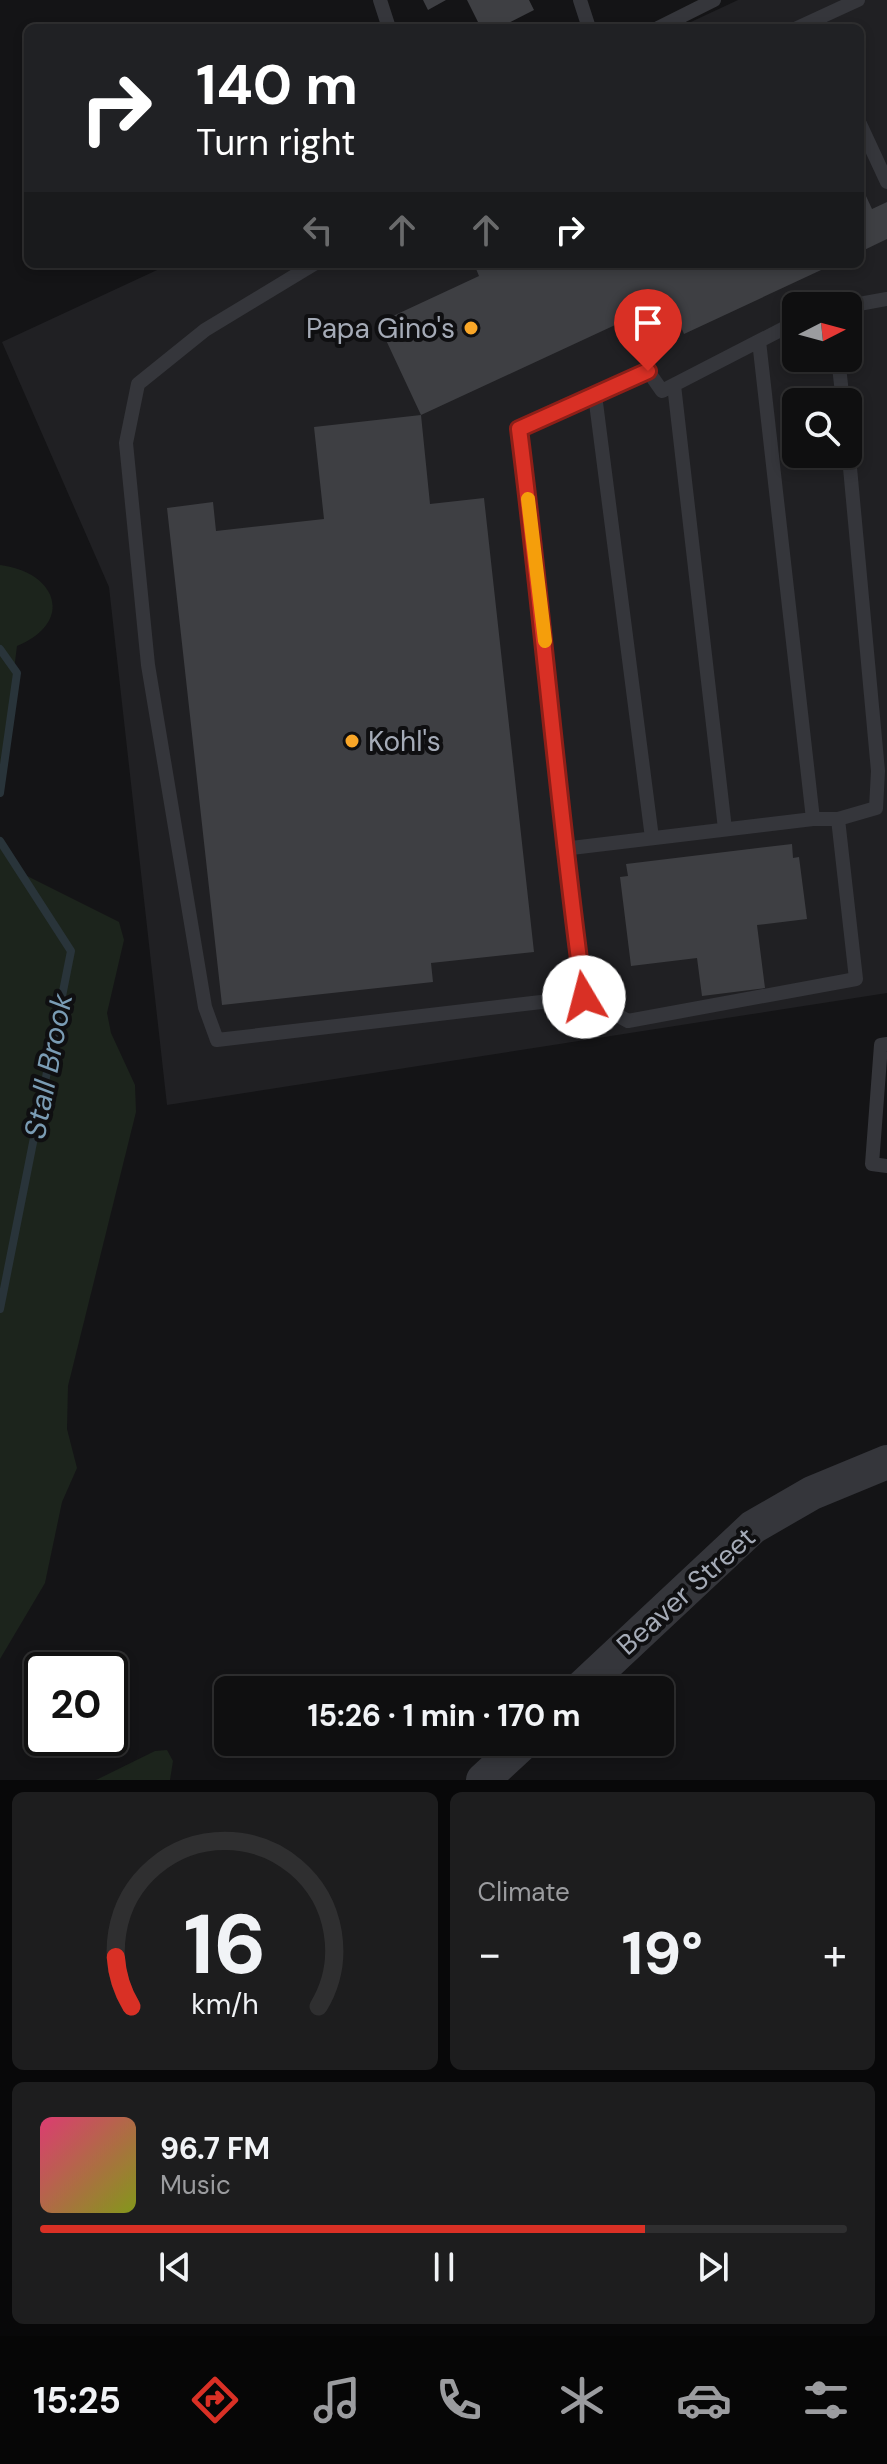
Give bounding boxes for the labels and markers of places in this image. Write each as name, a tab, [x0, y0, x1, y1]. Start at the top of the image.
pin	[614, 289, 682, 371]
place label: Papa Gino's	[306, 310, 455, 347]
marker: Papa Gino's	[462, 319, 480, 337]
place label: Kohl's	[368, 723, 441, 760]
marker: Kohl's	[343, 732, 361, 750]

